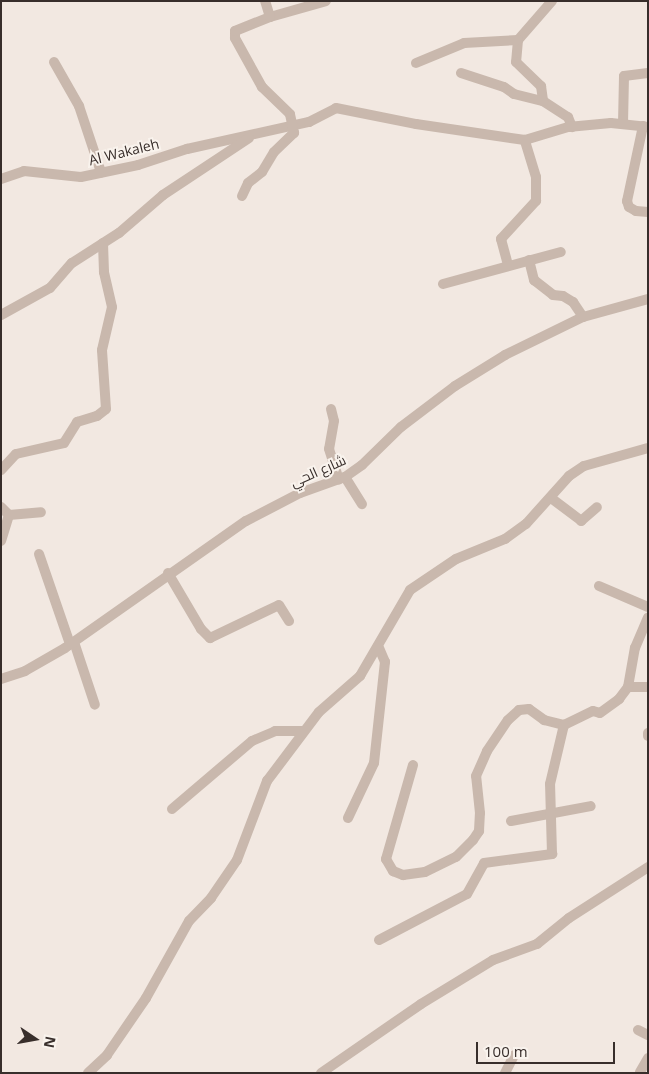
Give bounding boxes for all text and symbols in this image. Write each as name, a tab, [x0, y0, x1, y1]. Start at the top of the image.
street label: Al Wakaleh	[87, 135, 161, 169]
street label: شارع الحي	[288, 451, 348, 491]
north arrow	[10, 1014, 60, 1064]
scale bar	[479, 1032, 618, 1064]
text: N	[40, 1035, 61, 1050]
text: 100 m	[484, 1041, 528, 1061]

